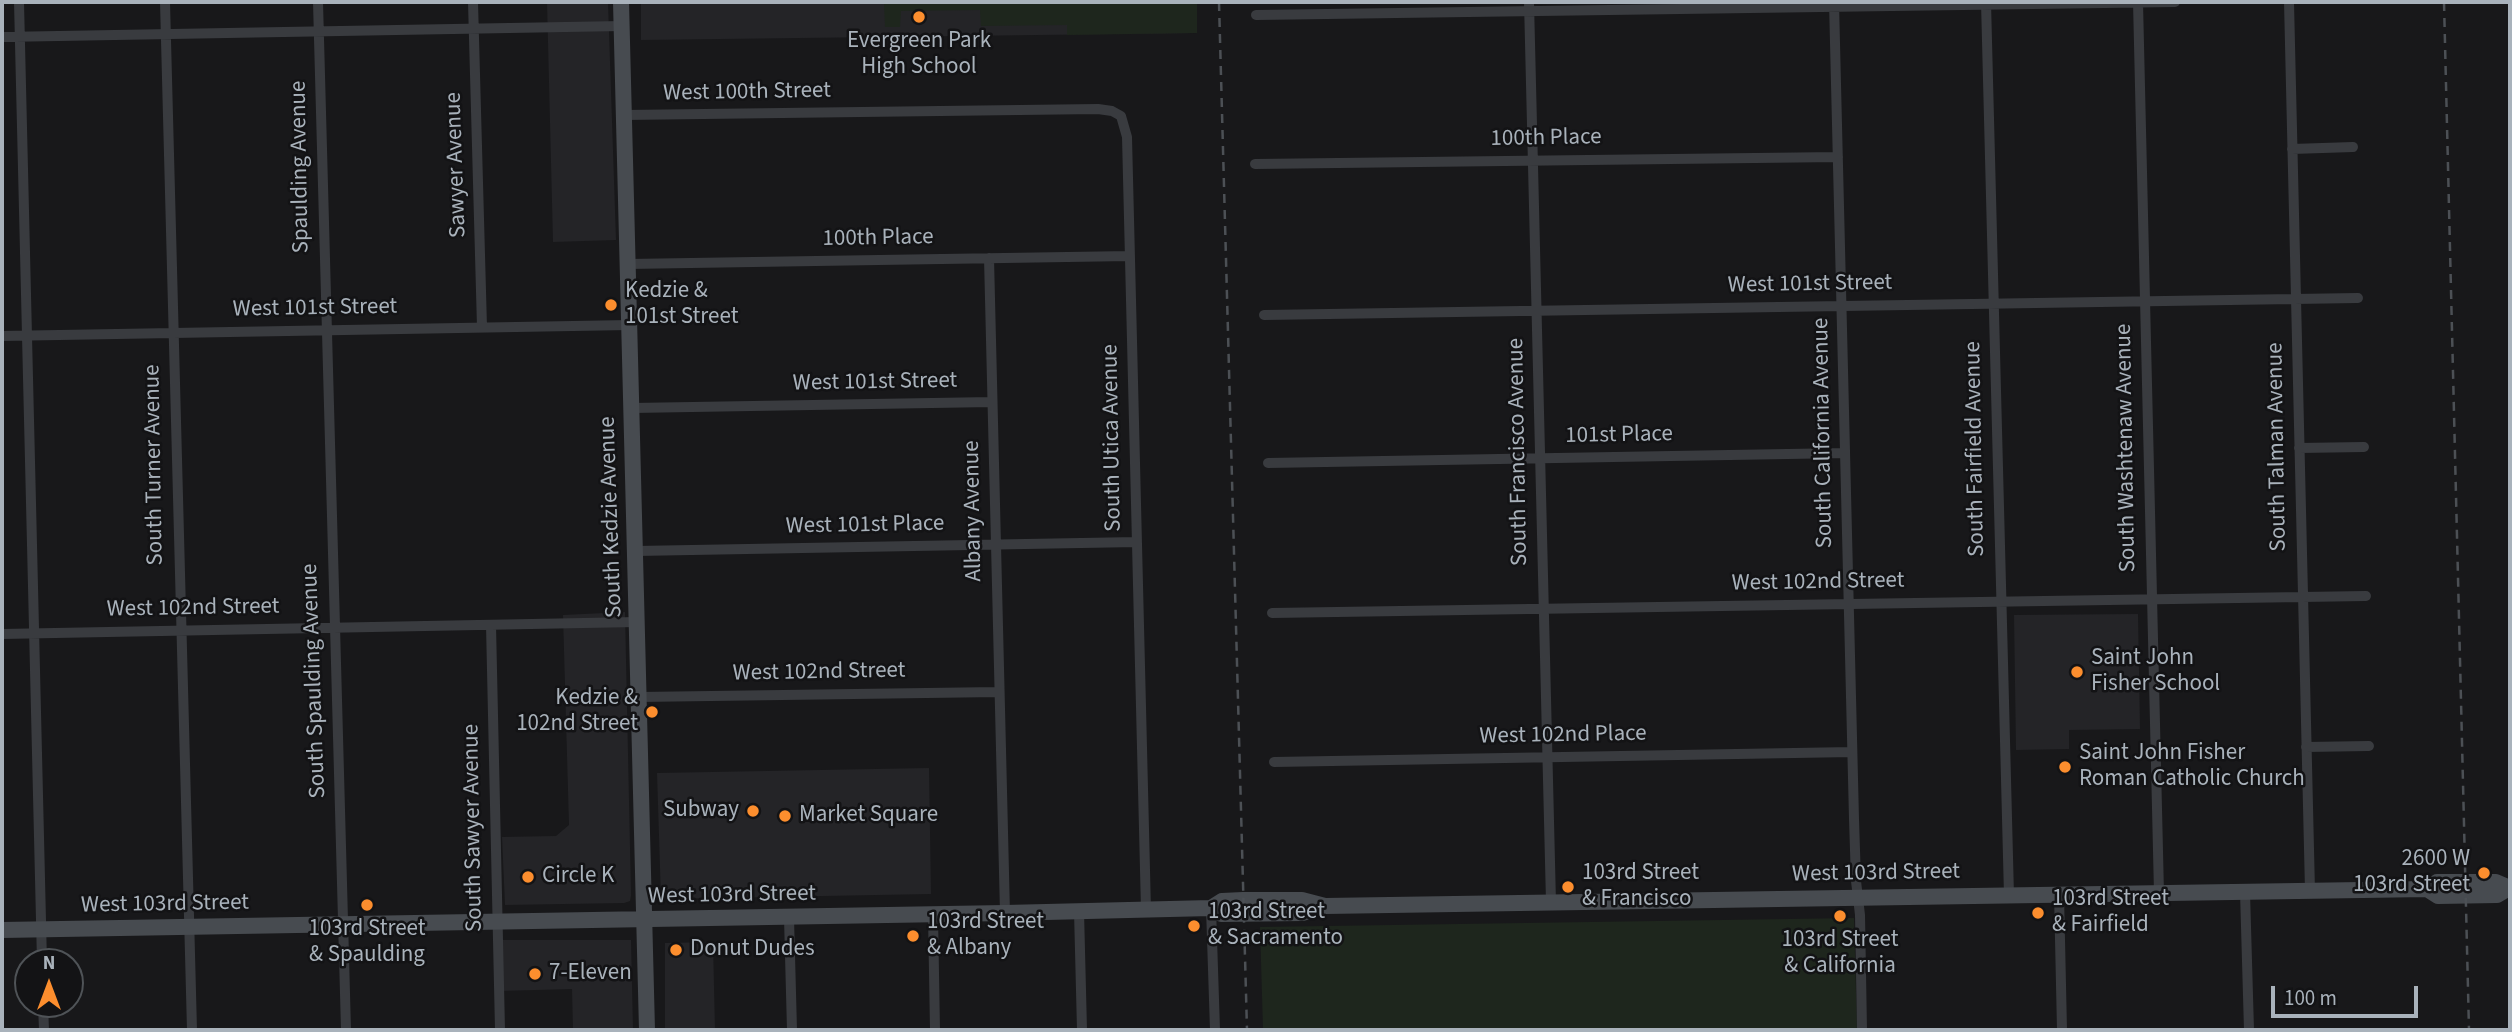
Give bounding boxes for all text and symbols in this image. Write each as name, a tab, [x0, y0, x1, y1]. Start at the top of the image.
marker: Evergreen Park High School	[911, 9, 927, 25]
place label: Evergreen Park High School	[847, 28, 991, 82]
street label: West 100th Street	[663, 78, 831, 108]
street label: Spaulding Avenue	[286, 80, 316, 254]
street label: Sawyer Avenue	[441, 92, 473, 238]
street label: 100th Place	[1490, 124, 1602, 154]
street label: 100th Place	[822, 224, 934, 254]
street label: West 101st Street	[1728, 270, 1892, 300]
place label: Kedzie & 101st Street	[625, 278, 738, 332]
street label: West 101st Street	[233, 294, 397, 324]
marker: Kedzie & 101st Street	[603, 297, 619, 313]
street label: South California Avenue	[1808, 317, 1840, 549]
street label: South Washtenaw Avenue	[2111, 323, 2143, 573]
street label: South Francisco Avenue	[1503, 338, 1535, 566]
street label: South Fairfield Avenue	[1960, 341, 1992, 557]
street label: South Talman Avenue	[2262, 342, 2294, 552]
street label: South Utica Avenue	[1098, 344, 1128, 532]
street label: South Turner Avenue	[139, 364, 171, 566]
street label: West 101st Street	[793, 368, 957, 398]
street label: South Kedzie Avenue	[595, 416, 629, 618]
street label: 101st Place	[1565, 421, 1673, 451]
street label: Albany Avenue	[959, 440, 989, 582]
street label: West 101st Place	[785, 511, 945, 541]
street label: South Spaulding Avenue	[297, 563, 333, 799]
street label: West 102nd Street	[1731, 568, 1905, 598]
street label: West 102nd Street	[106, 594, 280, 624]
place label: Saint John Fisher School	[2091, 645, 2220, 699]
street label: West 102nd Street	[732, 658, 906, 688]
marker: Saint John Fisher School	[2069, 664, 2085, 680]
place label: Kedzie & 102nd Street	[516, 685, 638, 739]
marker: Kedzie & 102nd Street	[644, 704, 660, 720]
street label: West 102nd Place	[1479, 721, 1647, 751]
street label: South Sawyer Avenue	[458, 724, 490, 932]
place label: Saint John Fisher Roman Catholic Church	[2079, 740, 2305, 794]
marker: Saint John Fisher Roman Catholic Church	[2057, 759, 2073, 775]
place label: Subway	[663, 797, 739, 825]
place label: Market Square	[799, 802, 938, 830]
marker: Subway	[745, 803, 761, 819]
marker: Market Square	[777, 808, 793, 824]
place label: 2600 W 103rd Street	[2353, 846, 2470, 900]
street label: West 103rd Street	[1792, 859, 1960, 889]
place label: 103rd Street & Francisco	[1582, 860, 1699, 914]
place label: Circle K	[542, 863, 614, 891]
marker: 2600 W 103rd Street	[2476, 865, 2492, 881]
marker: Circle K	[520, 869, 536, 885]
marker: 103rd Street & Francisco	[1560, 879, 1576, 895]
street label: West 103rd Street	[648, 881, 816, 911]
place label: 103rd Street & Fairfield	[2052, 886, 2169, 940]
street label: West 103rd Street	[81, 890, 249, 920]
marker: 103rd Street & Spaulding	[359, 897, 375, 913]
place label: 103rd Street & Sacramento	[1208, 899, 1343, 953]
marker: 103rd Street & Fairfield	[2030, 905, 2046, 921]
marker: 103rd Street & California	[1832, 908, 1848, 924]
place label: 103rd Street & Albany	[927, 909, 1044, 963]
place label: 103rd Street & Spaulding	[308, 916, 426, 970]
marker: 103rd Street & Sacramento	[1186, 918, 1202, 934]
place label: 103rd Street & California	[1781, 927, 1899, 981]
marker: 103rd Street & Albany	[905, 928, 921, 944]
place label: Donut Dudes	[690, 936, 815, 964]
marker: Donut Dudes	[668, 942, 684, 958]
north arrow	[14, 948, 84, 1018]
text: N	[43, 950, 55, 977]
place label: 7-Eleven	[549, 960, 632, 988]
marker: 7-Eleven	[527, 966, 543, 982]
scale bar	[2274, 972, 2421, 1016]
text: 100 m	[2284, 983, 2337, 1013]

